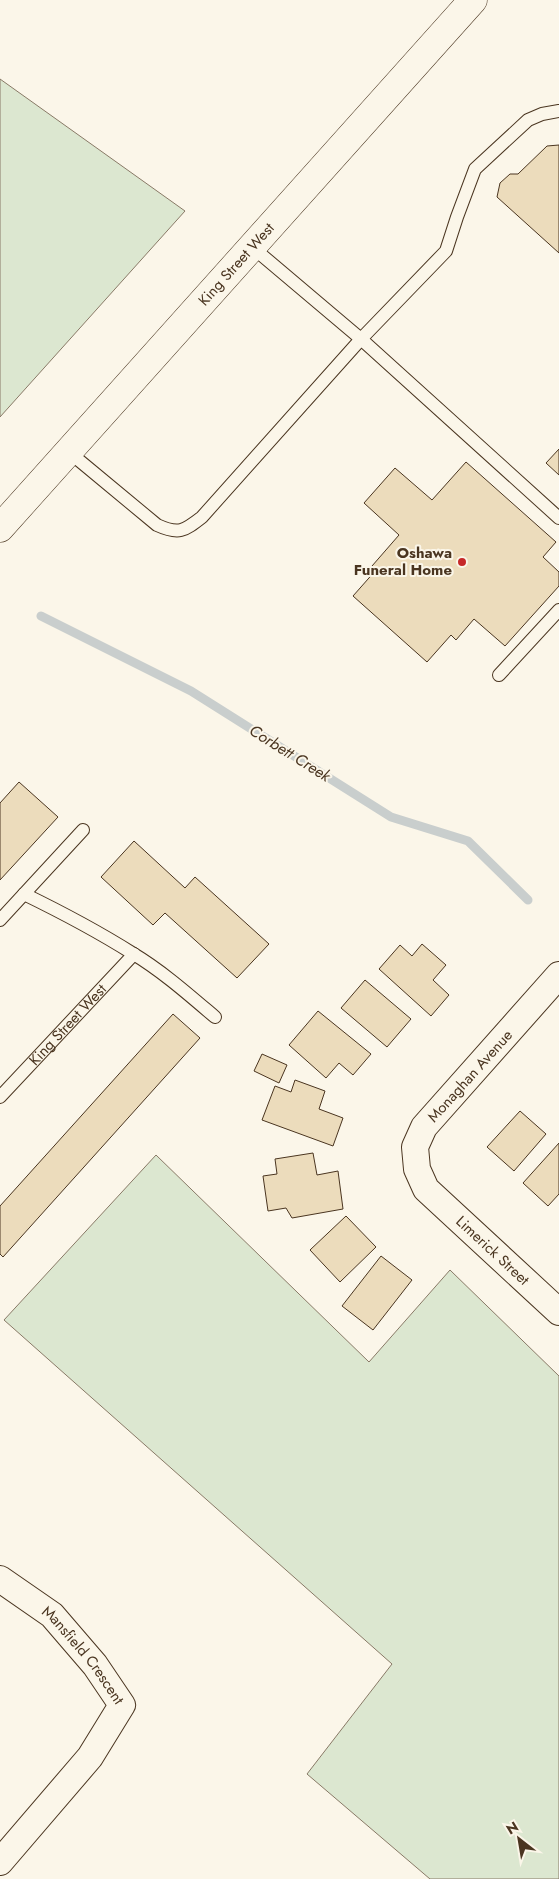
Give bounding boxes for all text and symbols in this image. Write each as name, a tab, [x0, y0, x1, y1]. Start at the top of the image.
street label: King Street West	[193, 218, 280, 311]
place label: Oshawa Funeral Home	[354, 542, 452, 581]
marker: Oshawa Funeral Home	[456, 556, 468, 568]
water label: Corbett Creek	[245, 719, 336, 788]
street label: King Street West	[24, 979, 112, 1071]
street label: Monaghan Avenue	[422, 1025, 518, 1127]
street label: Limerick Street	[451, 1211, 535, 1291]
street label: Mansfield Crescent	[38, 1600, 130, 1709]
north arrow	[494, 1814, 544, 1864]
text: N	[502, 1816, 522, 1839]

